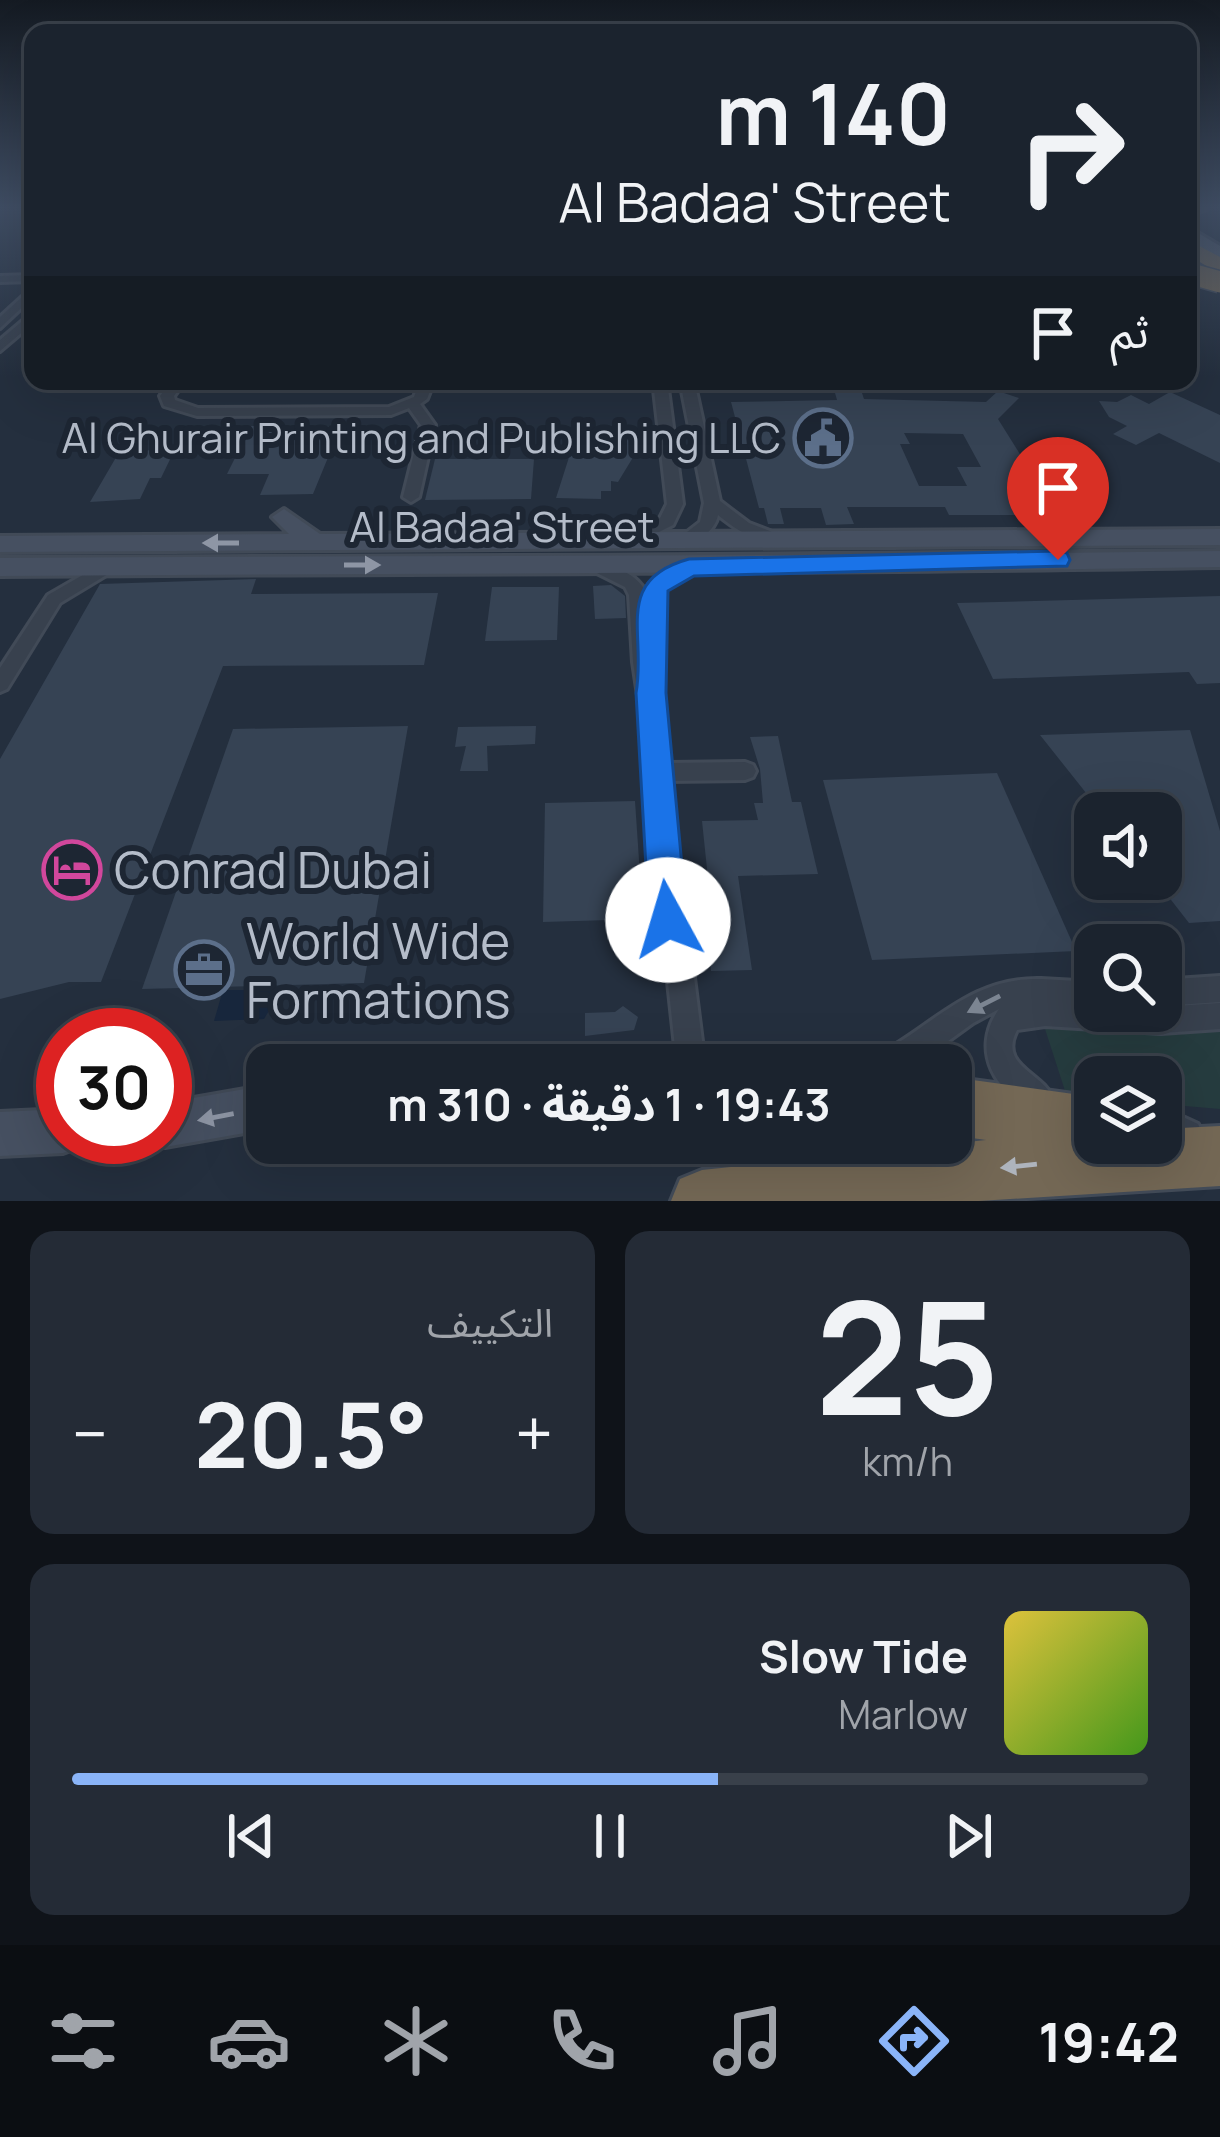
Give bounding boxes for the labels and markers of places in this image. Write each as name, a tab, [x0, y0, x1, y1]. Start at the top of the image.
public building icon: Al Ghurair Printing and Publishing LLC	[792, 407, 854, 469]
place label: Al Ghurair Printing and Publishing LLC	[61, 408, 781, 466]
pin	[1007, 437, 1109, 560]
place label: Conrad Dubai	[114, 834, 432, 903]
hotel icon: Conrad Dubai	[41, 839, 103, 901]
place label: World Wide Formations	[246, 905, 511, 1033]
office icon: World Wide Formations	[173, 939, 235, 1001]

